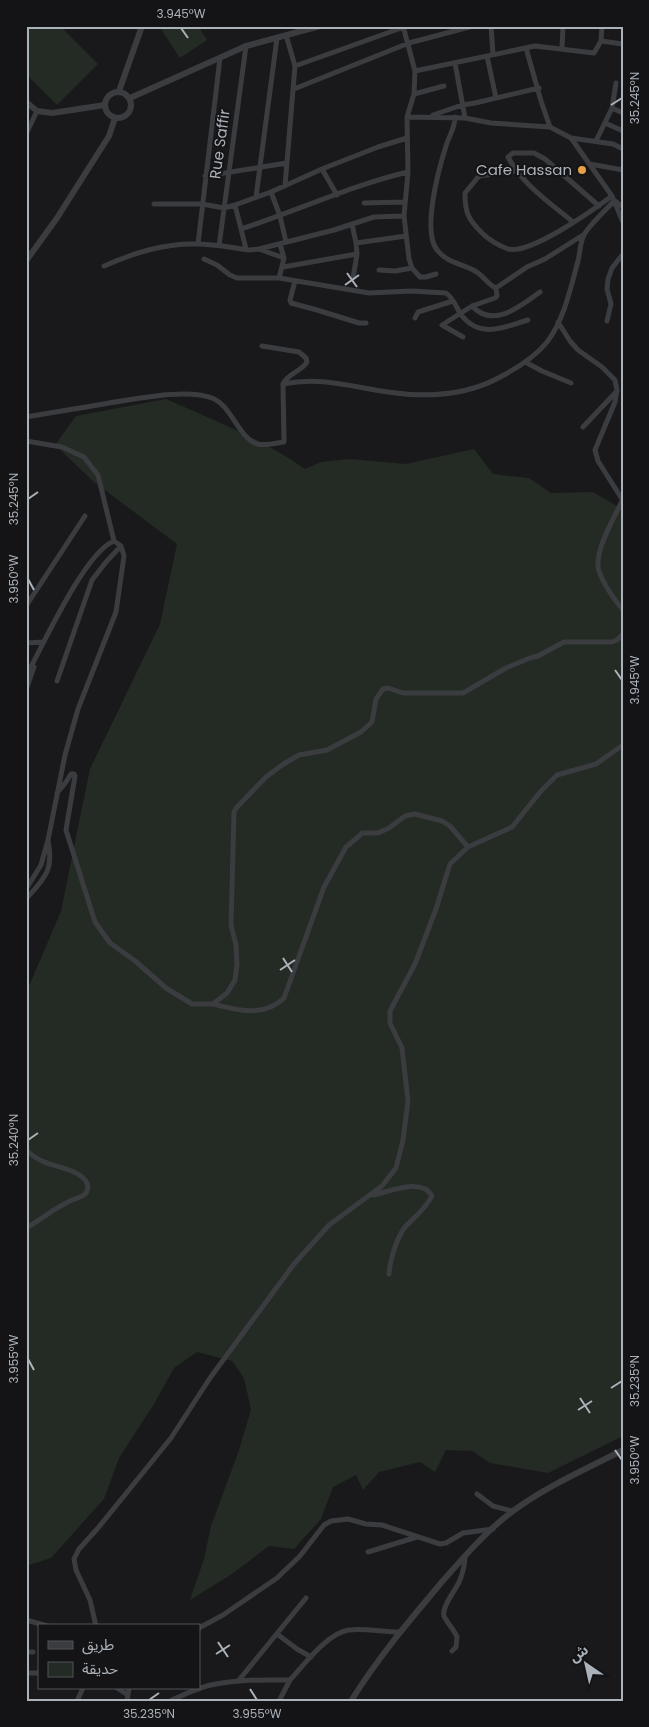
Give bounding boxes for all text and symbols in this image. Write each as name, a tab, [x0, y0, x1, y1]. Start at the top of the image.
text: 3.945°W	[157, 5, 206, 22]
text: 35.245°N	[626, 72, 643, 124]
street label: Rue Saffir	[204, 107, 235, 180]
place label: Cafe Hassan	[476, 159, 572, 180]
marker: Cafe Hassan	[576, 164, 588, 176]
text: 35.245°N	[5, 473, 22, 525]
text: 3.950°W	[5, 554, 22, 603]
text: 3.945°W	[626, 655, 643, 704]
text: 35.240°N	[5, 1114, 22, 1166]
text: 3.955°W	[5, 1334, 22, 1383]
text: 35.235°N	[626, 1355, 643, 1407]
text: 3.950°W	[626, 1435, 643, 1484]
legend	[38, 1624, 200, 1690]
text: طريق	[82, 1634, 114, 1655]
north arrow	[562, 1640, 612, 1690]
text: ش	[565, 1640, 592, 1667]
text: حديقة	[82, 1658, 118, 1679]
text: 35.235°N	[123, 1705, 175, 1722]
text: 3.955°W	[233, 1705, 282, 1722]

